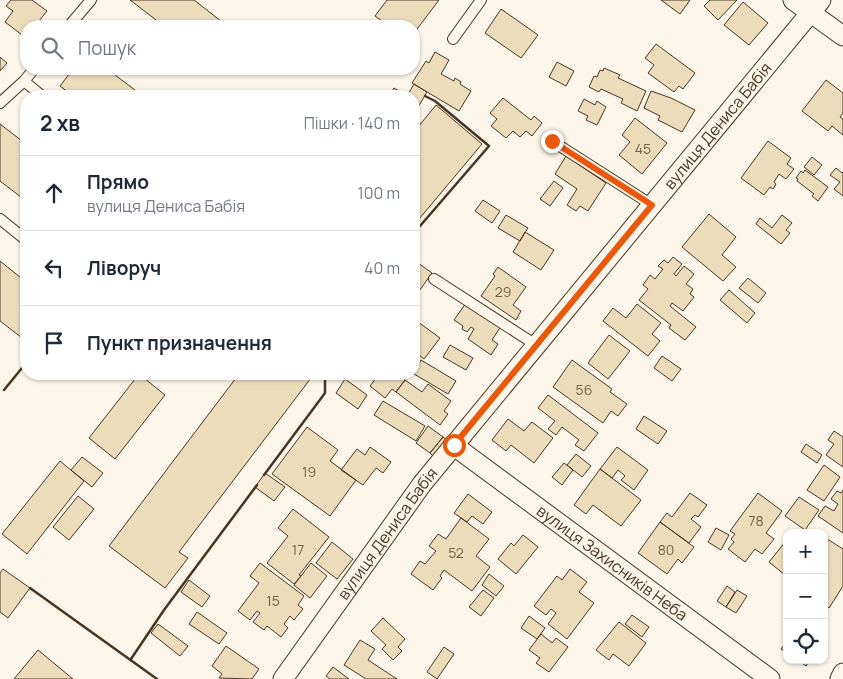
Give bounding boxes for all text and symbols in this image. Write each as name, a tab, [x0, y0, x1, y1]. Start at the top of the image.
search box	[20, 20, 420, 75]
icon: search	[38, 34, 66, 62]
text: Пошук	[78, 35, 136, 61]
street label: вулиця Дениса Бабія	[659, 58, 776, 194]
text: 2 хв	[40, 109, 80, 137]
text: Пішки · 140 m	[304, 112, 400, 134]
route end	[541, 130, 564, 153]
house number: 45	[635, 139, 651, 158]
text: Прямо	[87, 169, 149, 195]
icon: ahead	[40, 179, 68, 207]
text: 100 m	[357, 182, 400, 204]
text: вулиця Дениса Бабія	[87, 195, 245, 217]
icon: left	[40, 254, 68, 282]
text: Ліворуч	[87, 255, 161, 281]
text: 40 m	[364, 257, 400, 279]
house number: 29	[495, 282, 511, 301]
icon: arrive	[40, 329, 68, 357]
text: Пункт призначення	[87, 330, 272, 356]
house number: 56	[576, 380, 592, 399]
route start	[443, 434, 466, 457]
house number: 19	[302, 462, 316, 481]
street label: вулиця Дениса Бабія	[332, 463, 442, 604]
street label: вулиця Захисників Неба	[532, 500, 692, 626]
house number: 78	[748, 511, 764, 530]
map controls	[783, 529, 828, 664]
button: +	[783, 529, 828, 574]
house number: 17	[292, 540, 304, 559]
house number: 80	[658, 540, 674, 559]
house number: 52	[448, 543, 464, 562]
button: −	[783, 574, 828, 619]
house number: 15	[266, 591, 280, 610]
button: locate	[783, 619, 828, 664]

